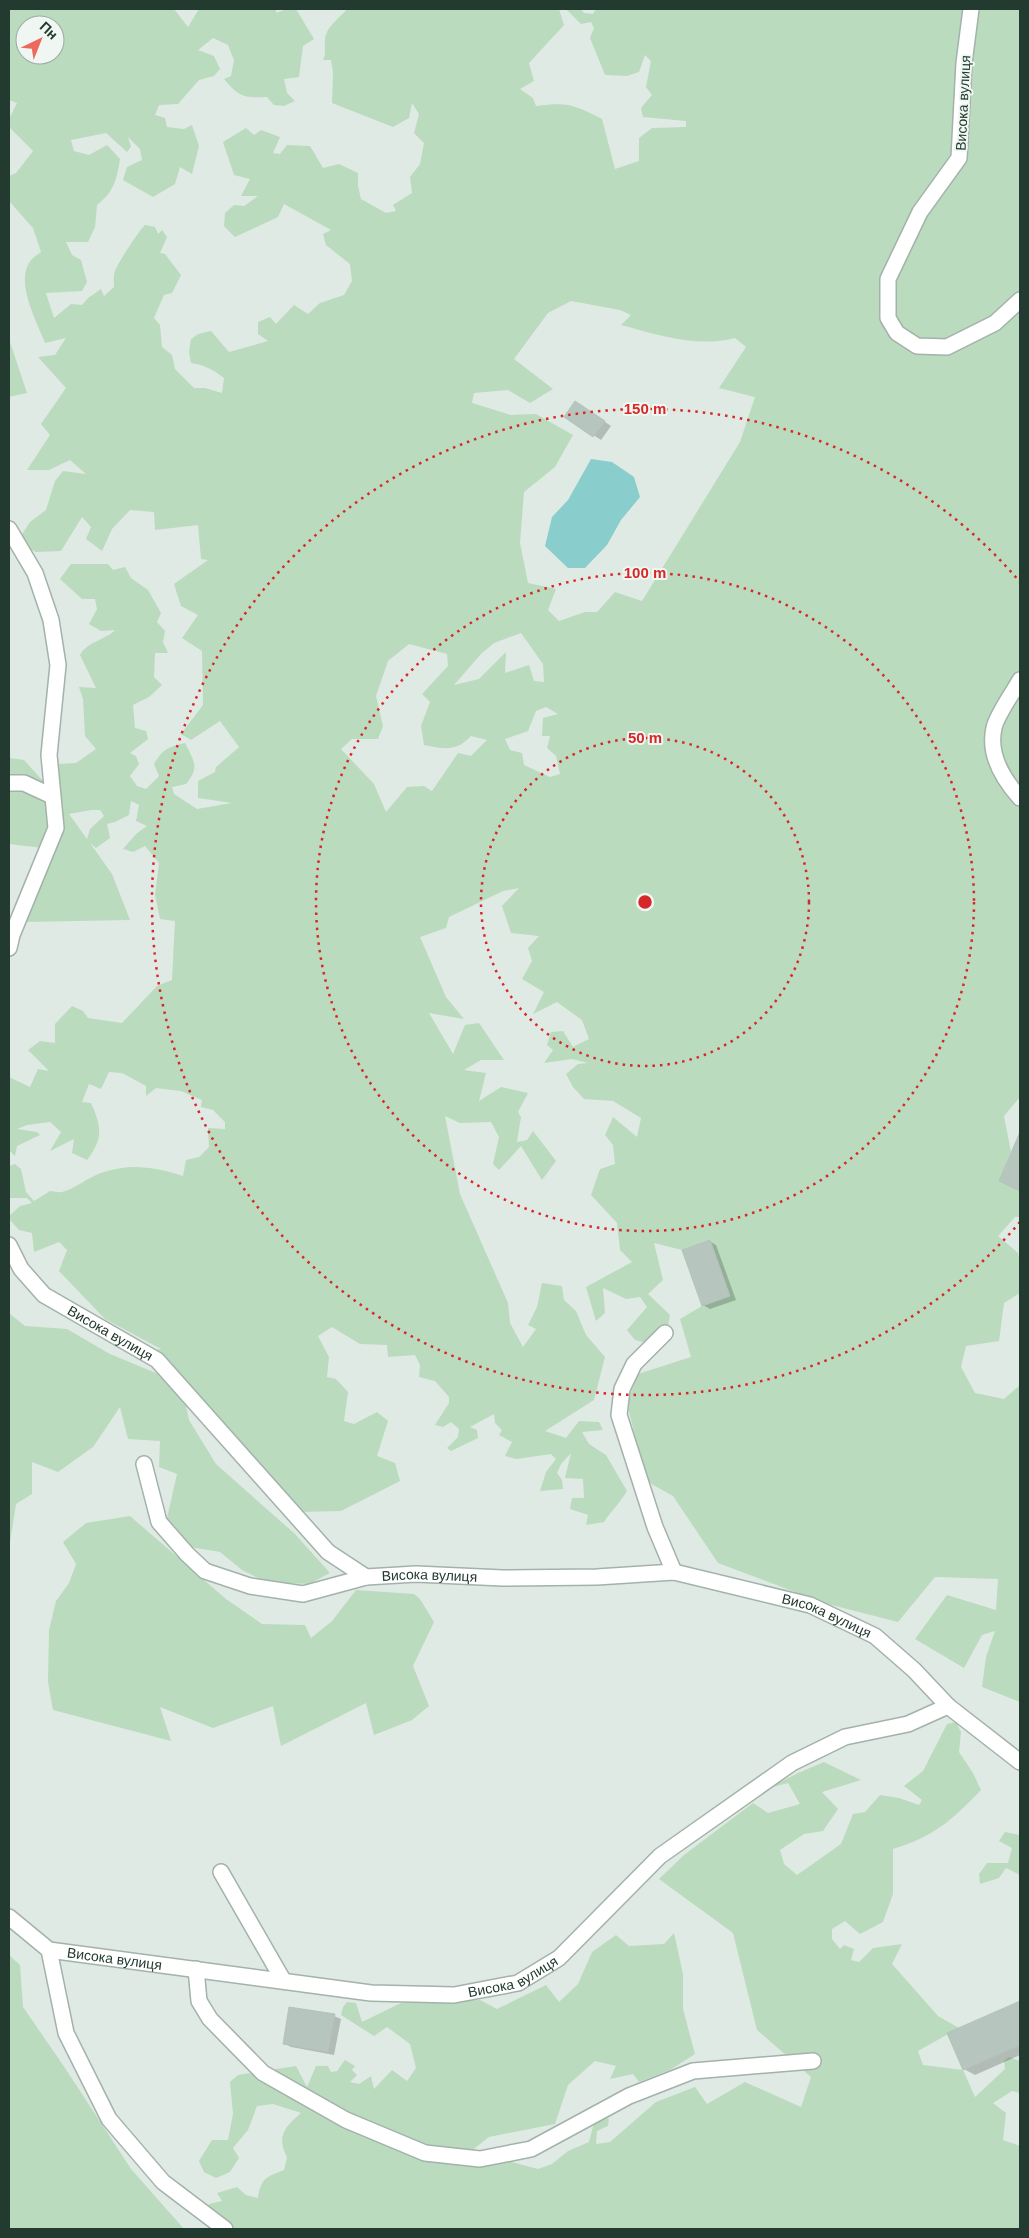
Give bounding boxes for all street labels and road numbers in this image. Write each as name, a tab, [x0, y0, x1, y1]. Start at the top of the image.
street label: Висока вулиця	[953, 55, 973, 151]
street label: Висока вулиця	[65, 1302, 156, 1364]
street label: Висока вулиця	[381, 1566, 478, 1585]
street label: Висока вулиця	[780, 1590, 874, 1641]
street label: Висока вулиця	[66, 1944, 163, 1973]
street label: Висока вулиця	[467, 1953, 561, 2000]

